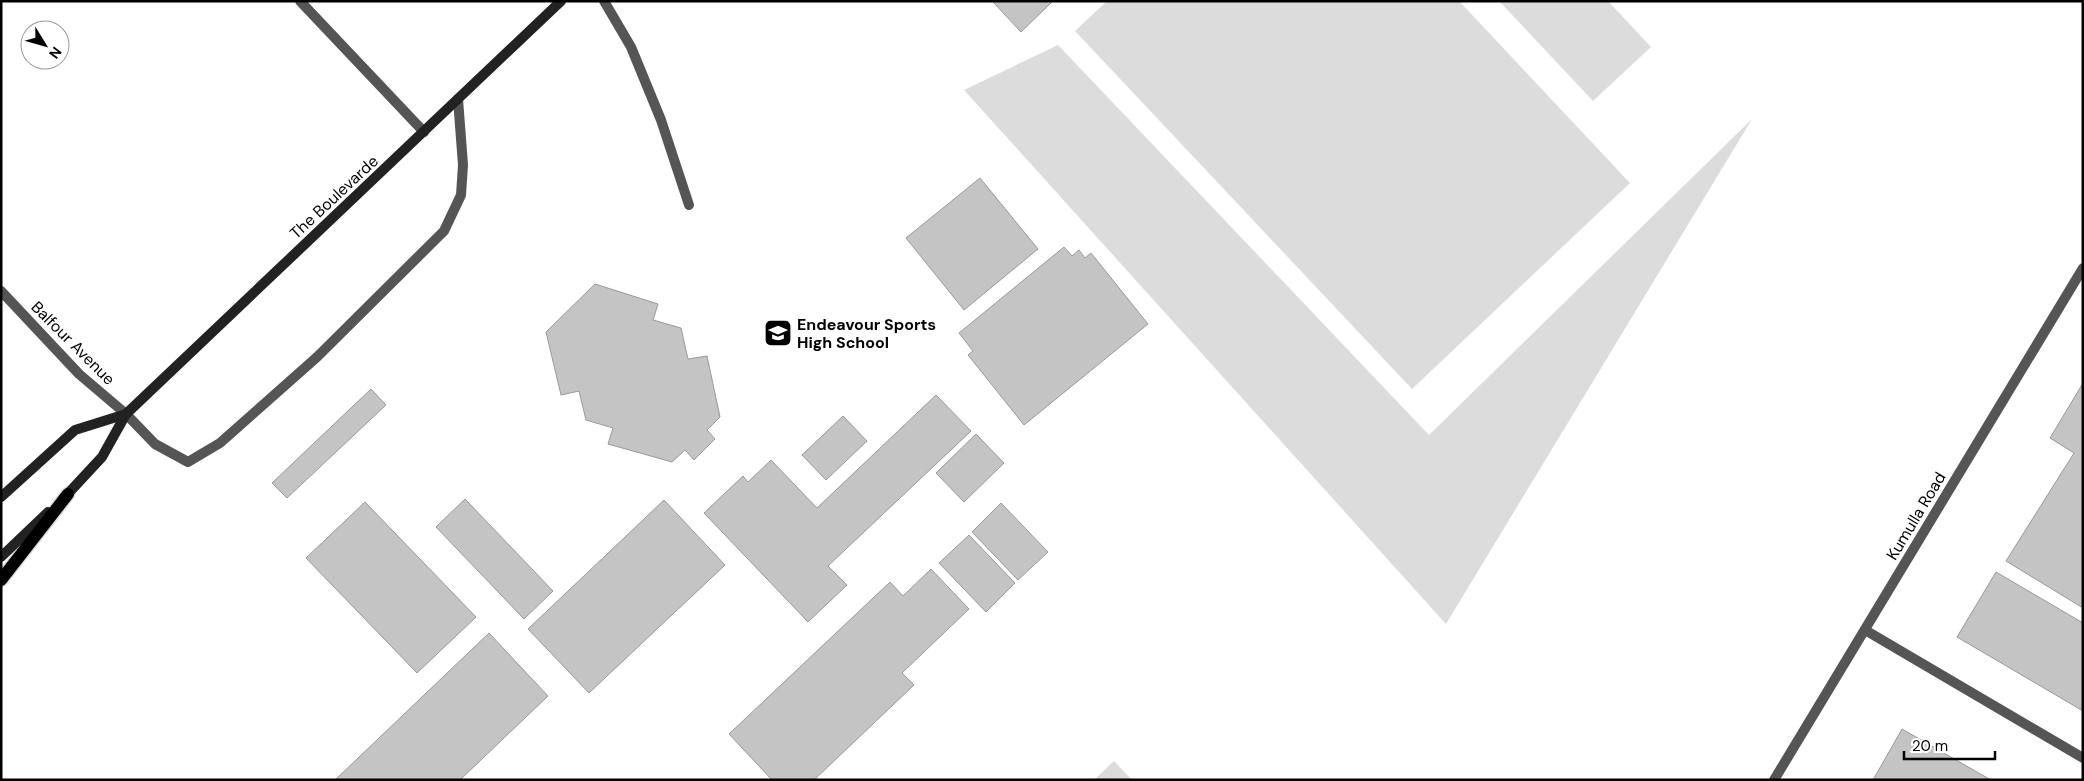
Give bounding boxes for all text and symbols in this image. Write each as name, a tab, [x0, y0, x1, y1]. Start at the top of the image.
north arrow	[20, 20, 70, 70]
text: N	[45, 43, 66, 62]
street label: The Boulevarde	[285, 151, 383, 243]
street label: Balfour Avenue	[27, 297, 119, 389]
place label: Endeavour Sports High School	[797, 314, 936, 353]
school or university icon: Endeavour Sports High School	[763, 318, 793, 348]
street label: Kumulla Road	[1882, 468, 1950, 564]
scale bar	[1904, 728, 1995, 760]
text: 20 m	[1912, 736, 1948, 756]

